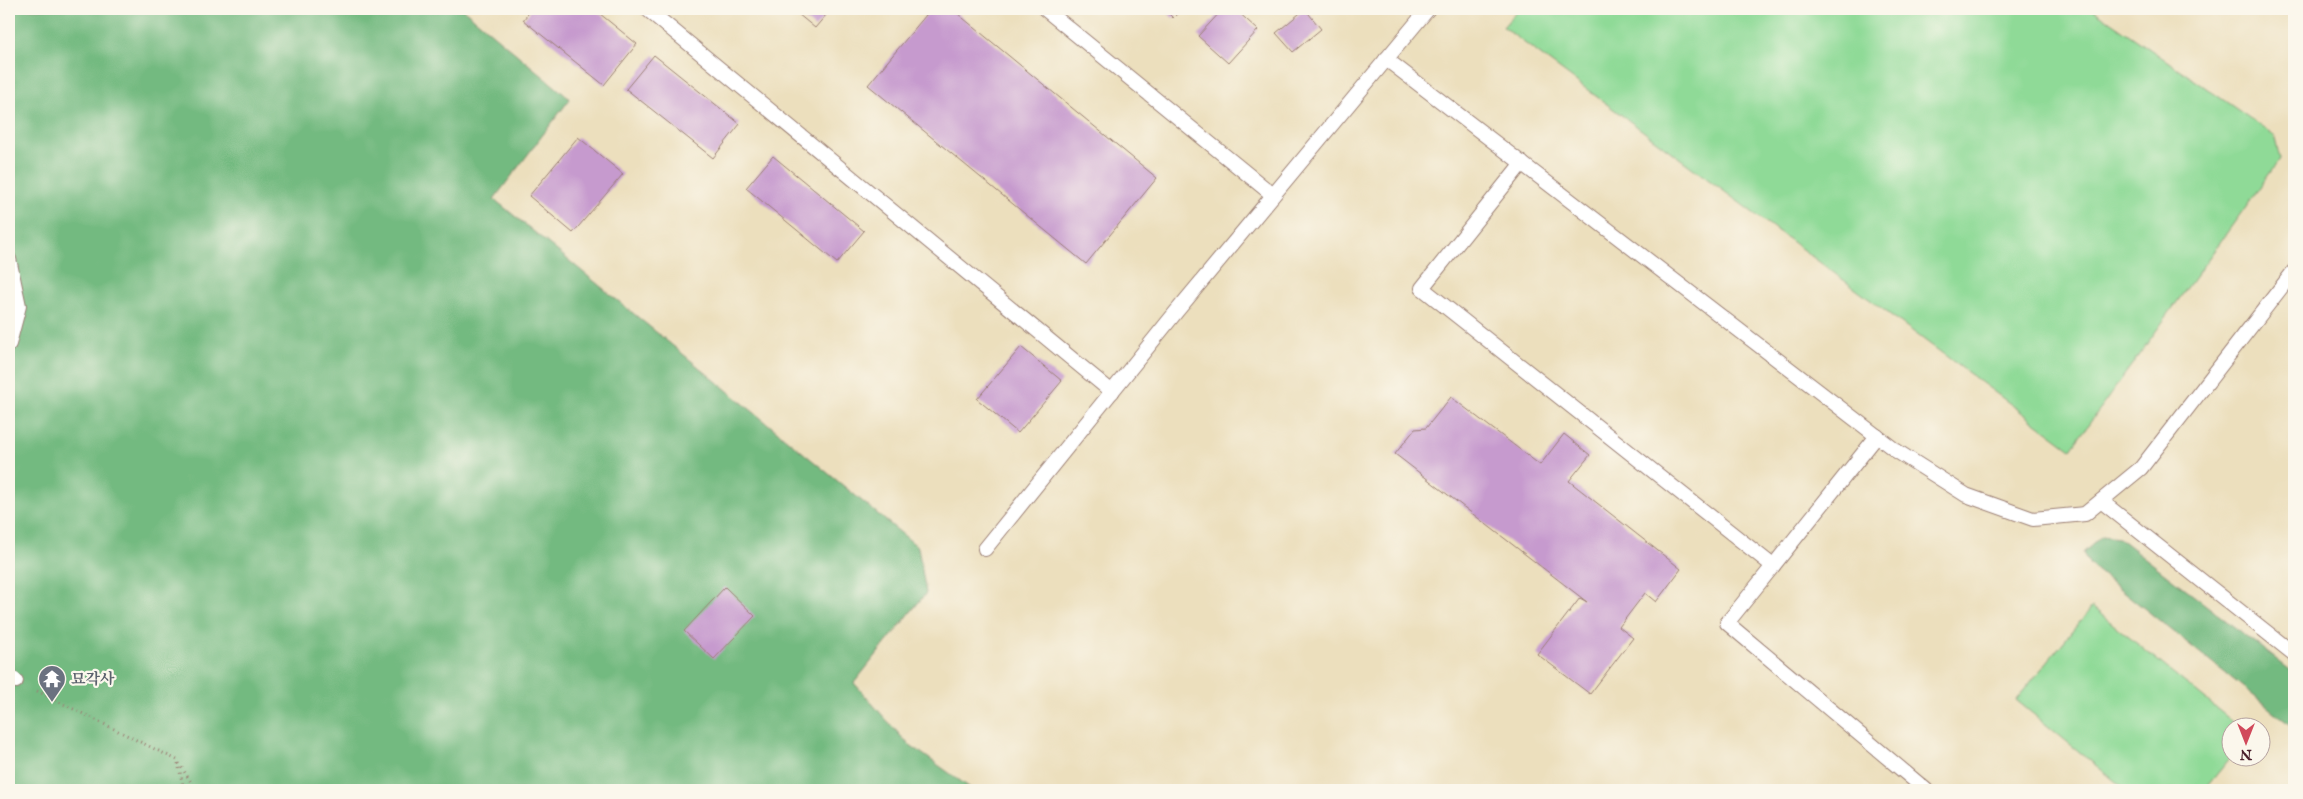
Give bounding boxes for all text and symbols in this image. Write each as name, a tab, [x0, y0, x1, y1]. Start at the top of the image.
temple icon: 묘각사	[37, 664, 67, 703]
place label: 묘각사	[71, 670, 115, 689]
north arrow	[2220, 716, 2270, 766]
text: N	[2240, 745, 2253, 763]

